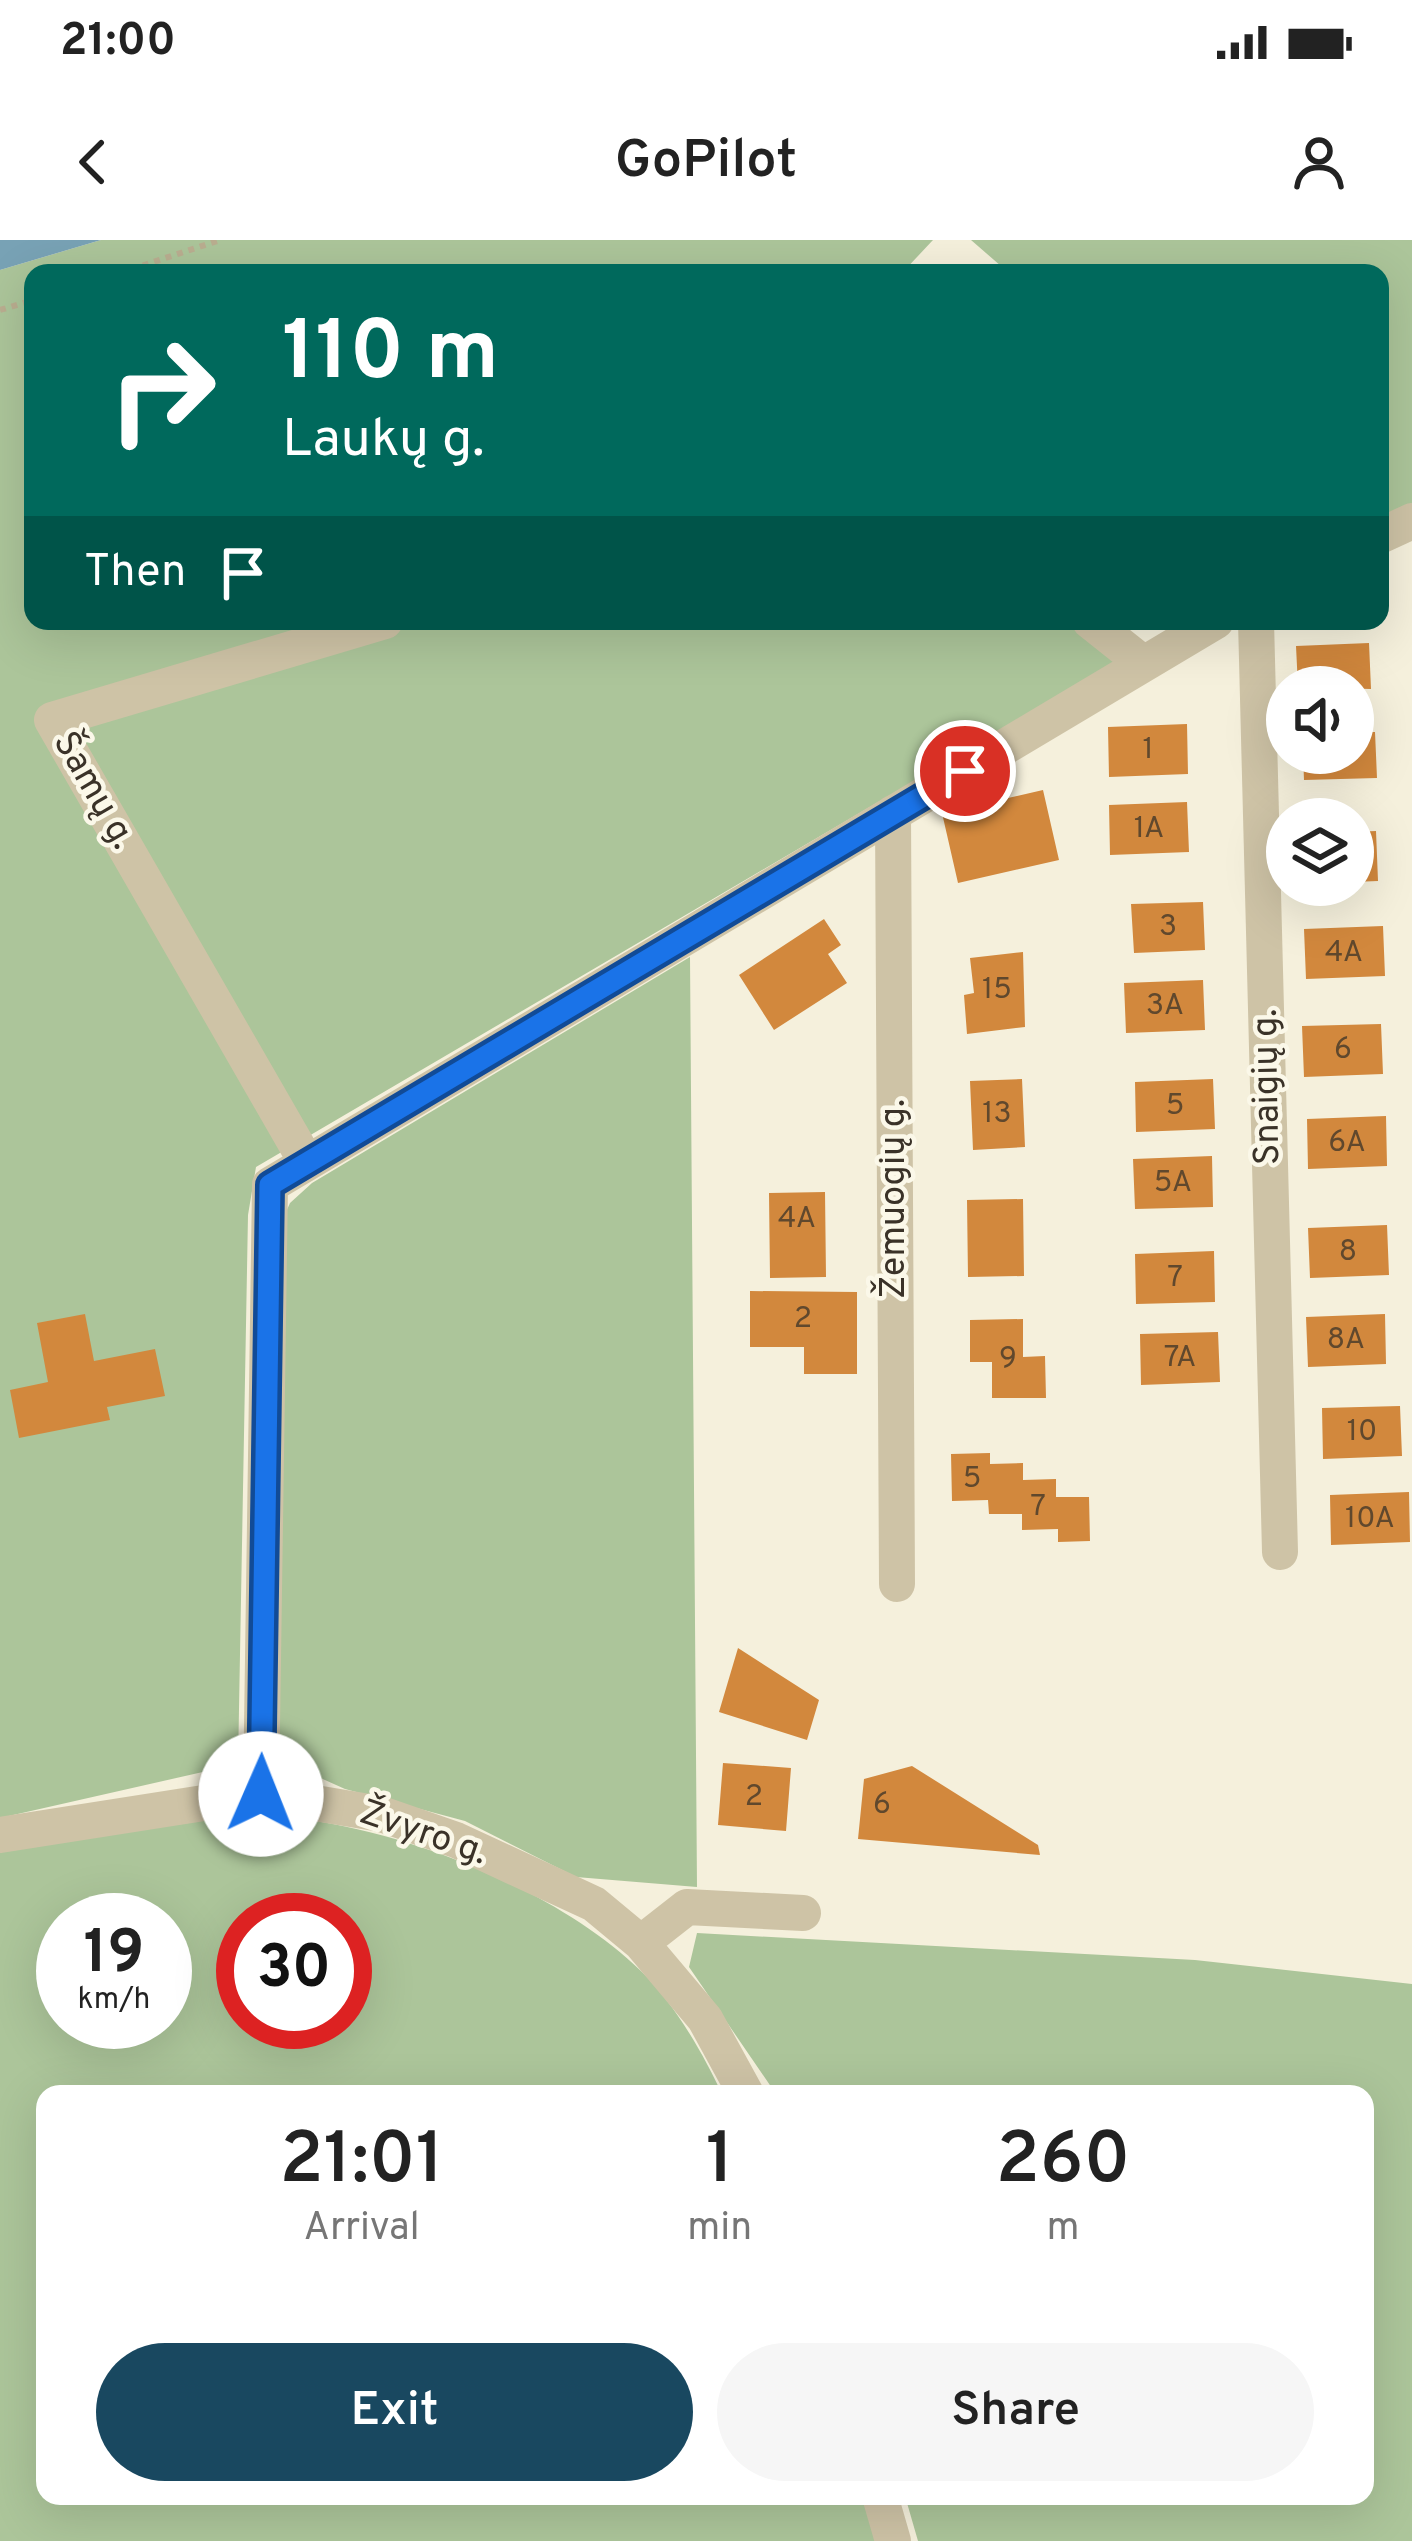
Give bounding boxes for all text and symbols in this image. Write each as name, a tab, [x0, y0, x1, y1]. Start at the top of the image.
text: 21:00	[60, 14, 176, 71]
text: GoPilot	[615, 128, 797, 197]
icon: back	[60, 129, 126, 195]
icon: person	[1286, 129, 1352, 195]
text: 110 m	[282, 303, 499, 409]
icon: right	[84, 312, 240, 468]
text: Laukų g.	[282, 407, 484, 476]
icon: arrive	[210, 540, 276, 606]
text: Then	[84, 545, 186, 602]
map controls	[1266, 666, 1374, 906]
button: sound	[1266, 666, 1374, 774]
pin	[914, 720, 1016, 822]
street label: Šamų g.	[41, 723, 147, 858]
house number: 1	[1142, 732, 1154, 769]
icon: arrive	[932, 738, 998, 804]
button: layers	[1266, 798, 1374, 906]
house number: 1A	[1134, 811, 1164, 848]
house number: 3	[1159, 909, 1177, 946]
house number: 4A	[1325, 935, 1363, 972]
house number: 15	[982, 972, 1012, 1009]
house number: 3A	[1146, 988, 1184, 1025]
street label: Snaigių g.	[1244, 1008, 1292, 1166]
house number: 6	[1334, 1032, 1352, 1069]
house number: 5	[1166, 1088, 1184, 1125]
house number: 13	[982, 1096, 1012, 1133]
street label: Žemuogių g.	[870, 1099, 918, 1299]
house number: 6A	[1328, 1125, 1366, 1162]
house number: 5A	[1154, 1165, 1192, 1202]
house number: 4A	[778, 1201, 816, 1238]
house number: 8	[1339, 1234, 1357, 1271]
house number: 7	[1167, 1260, 1183, 1297]
house number: 2	[794, 1301, 812, 1338]
house number: 8A	[1327, 1322, 1365, 1359]
house number: 7A	[1164, 1340, 1196, 1377]
house number: 9	[999, 1341, 1017, 1378]
house number: 10	[1347, 1414, 1377, 1451]
house number: 5	[963, 1461, 981, 1498]
house number: 7	[1030, 1489, 1046, 1526]
house number: 10A	[1345, 1501, 1395, 1538]
position arrow	[198, 1731, 324, 1857]
house number: 2	[745, 1779, 763, 1816]
house number: 6	[873, 1787, 891, 1824]
street label: Žvyro g.	[353, 1789, 493, 1877]
speed limit sign: 30	[216, 1893, 372, 2049]
text: 19	[84, 1918, 144, 1994]
text: km/h	[78, 1982, 150, 2019]
text: 21:01	[279, 2117, 444, 2209]
text: 1	[706, 2117, 734, 2209]
text: 260	[996, 2117, 1131, 2209]
text: Arrival	[304, 2205, 420, 2254]
text: min	[687, 2205, 752, 2254]
text: m	[1047, 2205, 1080, 2254]
button: Exit	[96, 2343, 693, 2481]
button: Share	[717, 2343, 1314, 2481]

